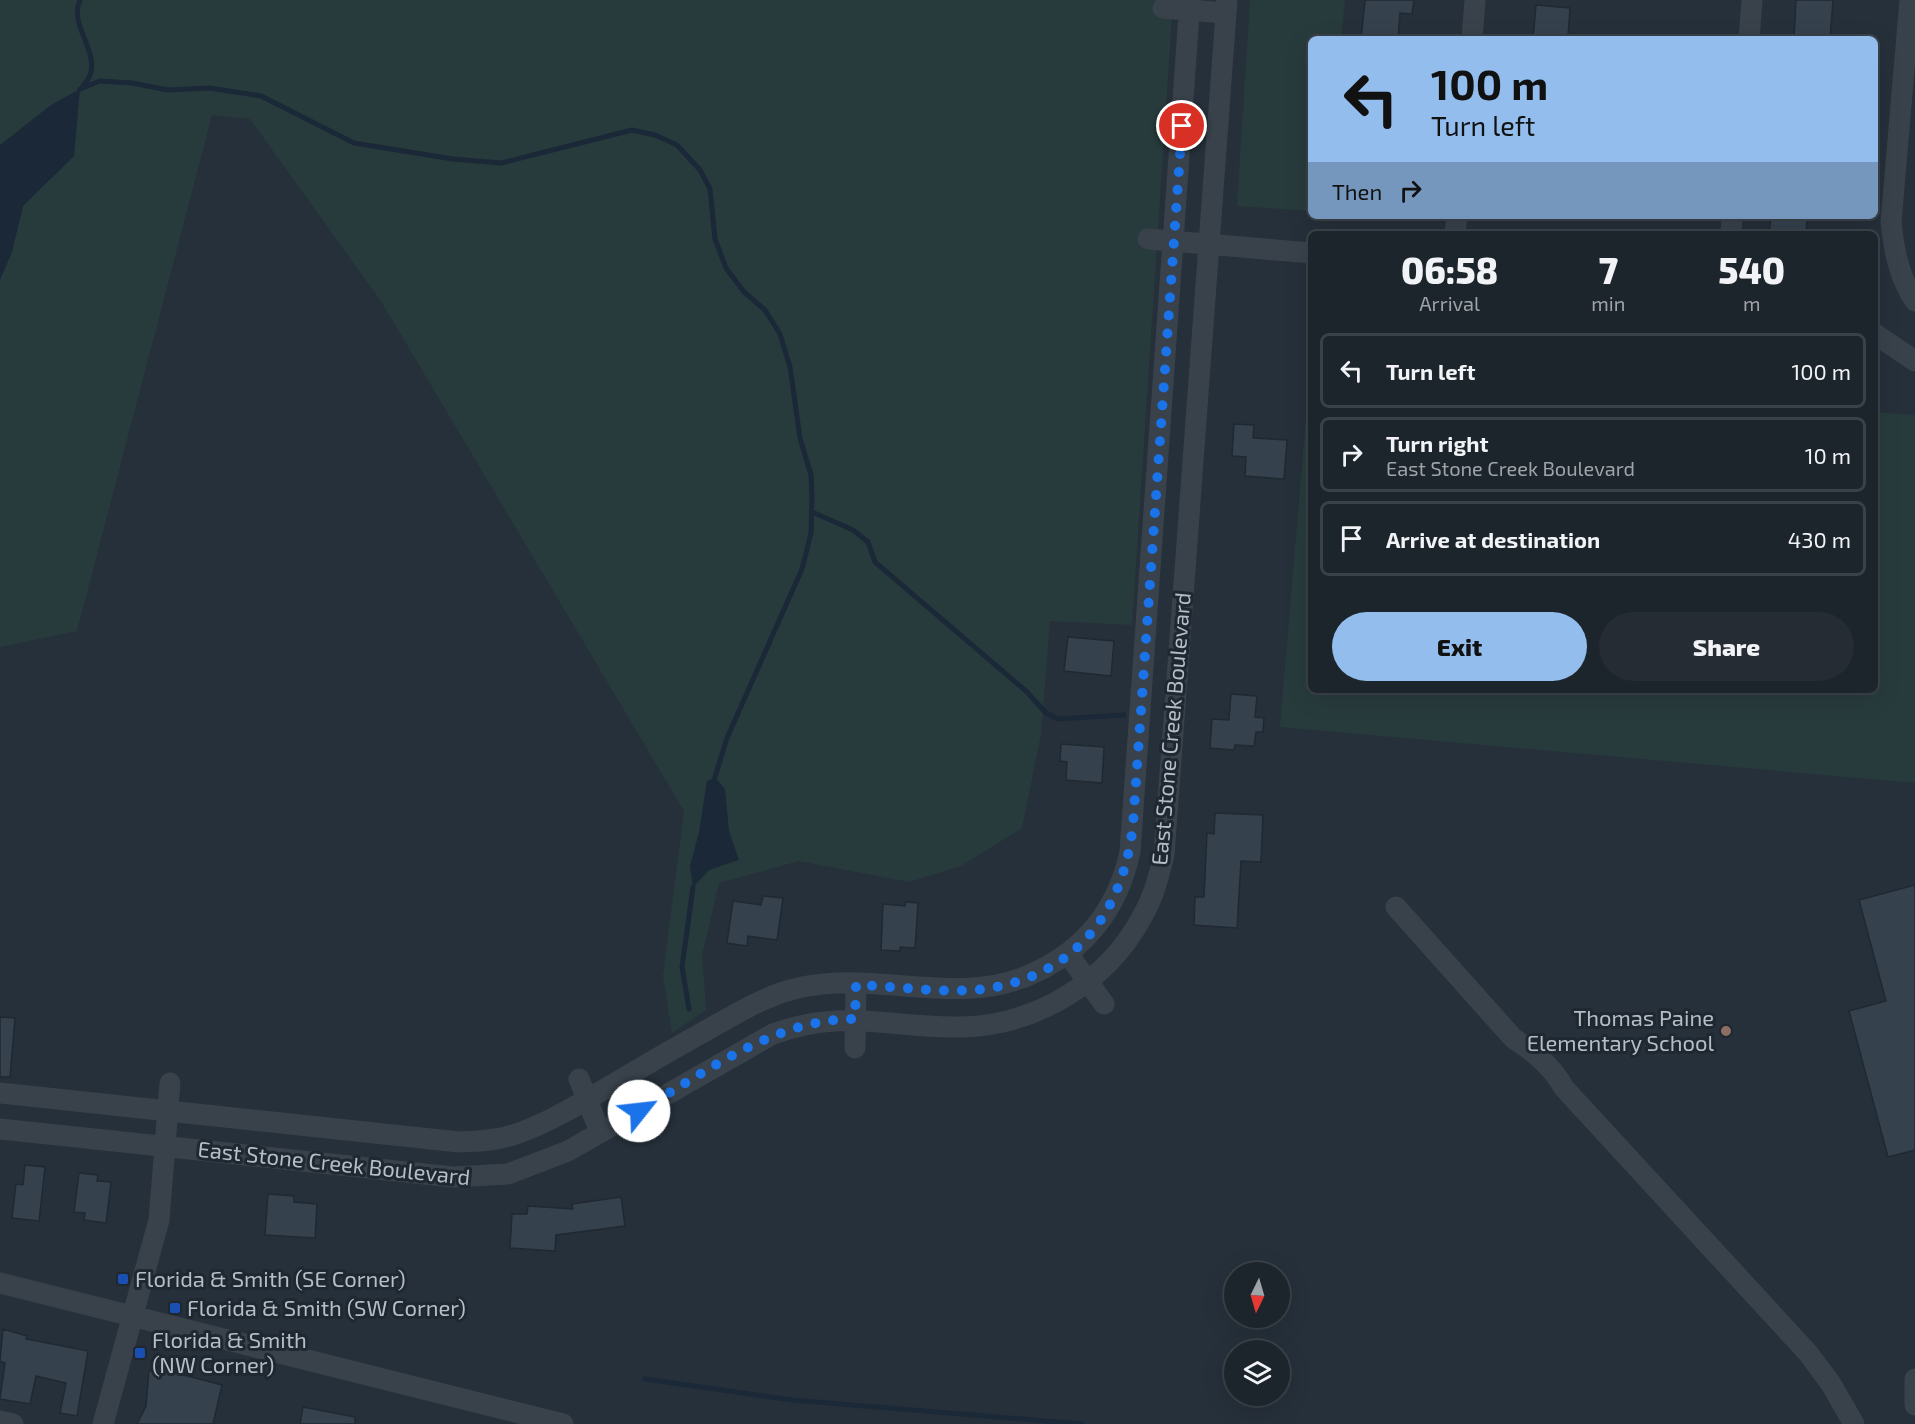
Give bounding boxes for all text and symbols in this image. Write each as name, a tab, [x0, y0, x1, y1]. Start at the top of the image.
text: 100 m	[1431, 58, 1548, 108]
icon: left	[1332, 60, 1410, 138]
pin	[1156, 100, 1207, 151]
icon: arrive	[1165, 109, 1198, 142]
text: Turn left	[1431, 109, 1535, 141]
icon: right	[1394, 174, 1427, 207]
text: Then	[1332, 178, 1382, 204]
text: 06:58	[1401, 248, 1498, 291]
text: 7	[1599, 248, 1618, 291]
text: 540	[1718, 248, 1785, 291]
text: Arrival	[1419, 291, 1480, 315]
text: min	[1591, 291, 1625, 315]
text: m	[1743, 291, 1760, 315]
icon: left	[1335, 354, 1368, 387]
text: Turn left	[1386, 358, 1475, 384]
text: 100 m	[1792, 358, 1851, 384]
text: Turn right	[1386, 430, 1488, 456]
icon: right	[1335, 438, 1368, 471]
text: 10 m	[1805, 442, 1851, 468]
text: East Stone Creek Boulevard	[1386, 456, 1635, 480]
icon: arrive	[1335, 522, 1368, 555]
text: Arrive at destination	[1386, 526, 1600, 552]
text: 430 m	[1788, 526, 1851, 552]
street label: East Stone Creek Boulevard	[1145, 591, 1195, 866]
button: Exit	[1332, 612, 1587, 681]
button: Share	[1599, 612, 1854, 681]
place label: Thomas Paine Elementary School	[1527, 1004, 1714, 1055]
marker: Thomas Paine Elementary School	[1719, 1024, 1733, 1038]
position arrow	[607, 1079, 671, 1143]
street label: East Stone Creek Boulevard	[197, 1135, 472, 1189]
north arrow	[1224, 1262, 1290, 1328]
map controls	[1224, 1262, 1290, 1406]
place label: Florida & Smith (SE Corner)	[135, 1265, 406, 1291]
marker: Florida & Smith (SE Corner)	[116, 1272, 130, 1286]
place label: Florida & Smith (SW Corner)	[187, 1294, 466, 1320]
marker: Florida & Smith (SW Corner)	[168, 1301, 182, 1315]
place label: Florida & Smith (NW Corner)	[152, 1326, 307, 1377]
button: layers	[1224, 1340, 1290, 1406]
marker: Florida & Smith (NW Corner)	[133, 1346, 147, 1360]

